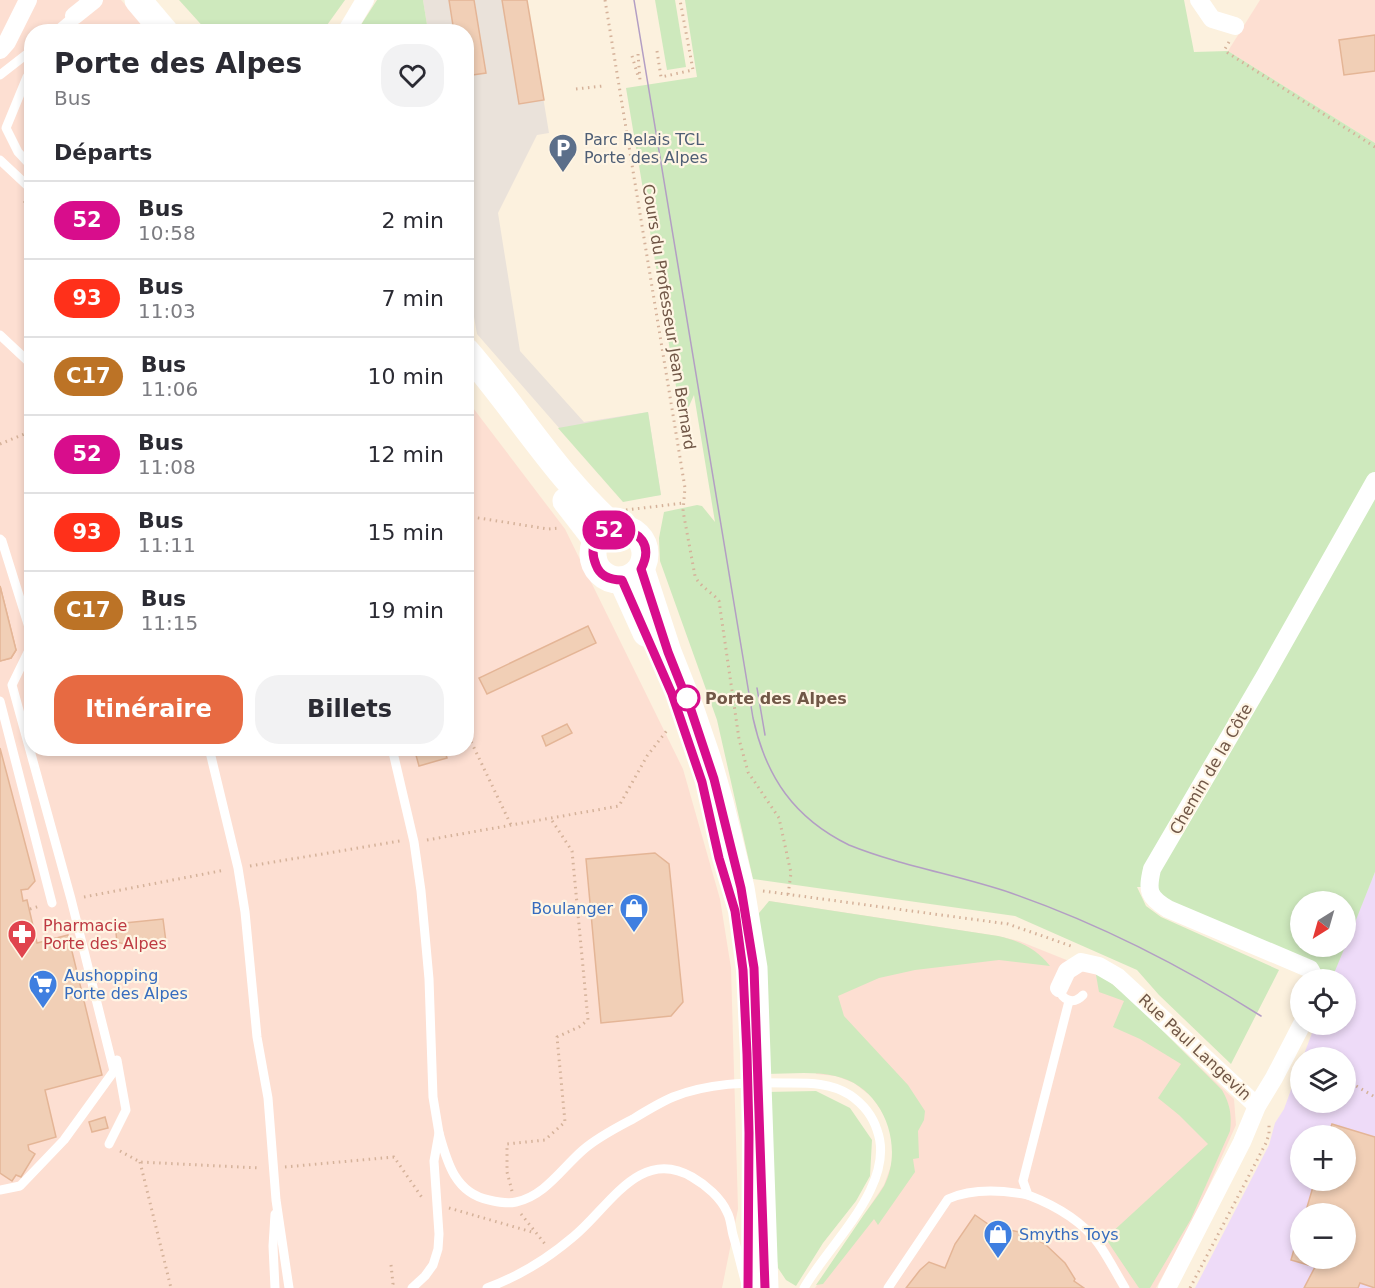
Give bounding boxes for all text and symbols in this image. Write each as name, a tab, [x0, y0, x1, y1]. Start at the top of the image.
button: heart	[381, 44, 444, 107]
text: Porte des Alpes	[54, 47, 302, 80]
text: Bus	[54, 86, 91, 110]
place label: Parc Relais TCL Porte des Alpes	[584, 130, 708, 167]
parking icon: Parc Relais TCL Porte des Alpes	[547, 132, 579, 174]
text: Départs	[54, 140, 152, 165]
street label: Cours du Professeur Jean Bernard	[639, 183, 699, 451]
text: Bus	[138, 196, 184, 221]
text: 52	[72, 208, 102, 232]
text: 2 min	[382, 208, 444, 233]
text: 10:58	[138, 221, 196, 245]
text: Bus	[138, 274, 184, 299]
text: 93	[72, 286, 102, 310]
text: 7 min	[382, 286, 444, 311]
text: 11:03	[138, 299, 196, 323]
text: Bus	[141, 352, 186, 377]
text: C17	[66, 364, 111, 388]
text: 10 min	[368, 364, 444, 389]
text: 11:06	[141, 377, 198, 401]
text: Bus	[138, 430, 184, 455]
text: 52	[72, 442, 102, 466]
text: 12 min	[368, 442, 444, 467]
text: 11:08	[138, 455, 196, 479]
text: Bus	[138, 508, 184, 533]
line badge: 52	[582, 510, 636, 550]
text: 52	[594, 518, 624, 542]
text: 93	[72, 520, 102, 544]
text: 15 min	[368, 520, 444, 545]
text: 11:11	[138, 533, 196, 557]
text: Bus	[141, 586, 186, 611]
text: C17	[66, 598, 111, 622]
text: 19 min	[368, 598, 444, 623]
text: 11:15	[141, 611, 198, 635]
button: Itinéraire	[54, 675, 243, 744]
button: Billets	[255, 675, 444, 744]
marker: Porte des Alpes	[674, 685, 700, 711]
place label: Porte des Alpes	[705, 689, 847, 708]
street label: Chemin de la Côte	[1166, 700, 1256, 838]
north arrow	[1290, 891, 1356, 957]
map controls	[1290, 891, 1356, 1269]
shop icon: Boulanger	[618, 892, 650, 934]
place label: Boulanger	[531, 899, 613, 918]
place label: Pharmacie Porte des Alpes	[43, 916, 167, 953]
pharmacy icon: Pharmacie Porte des Alpes	[6, 918, 38, 960]
place label: Aushopping Porte des Alpes	[64, 966, 188, 1003]
supermarket icon: Aushopping Porte des Alpes	[27, 968, 59, 1010]
button: locate	[1290, 969, 1356, 1035]
street label: Rue Paul Langevin	[1135, 990, 1255, 1104]
button: layers	[1290, 1047, 1356, 1113]
button: +	[1290, 1125, 1356, 1191]
button: −	[1290, 1203, 1356, 1269]
shop icon: Smyths Toys	[982, 1218, 1014, 1260]
place label: Smyths Toys	[1019, 1225, 1119, 1244]

